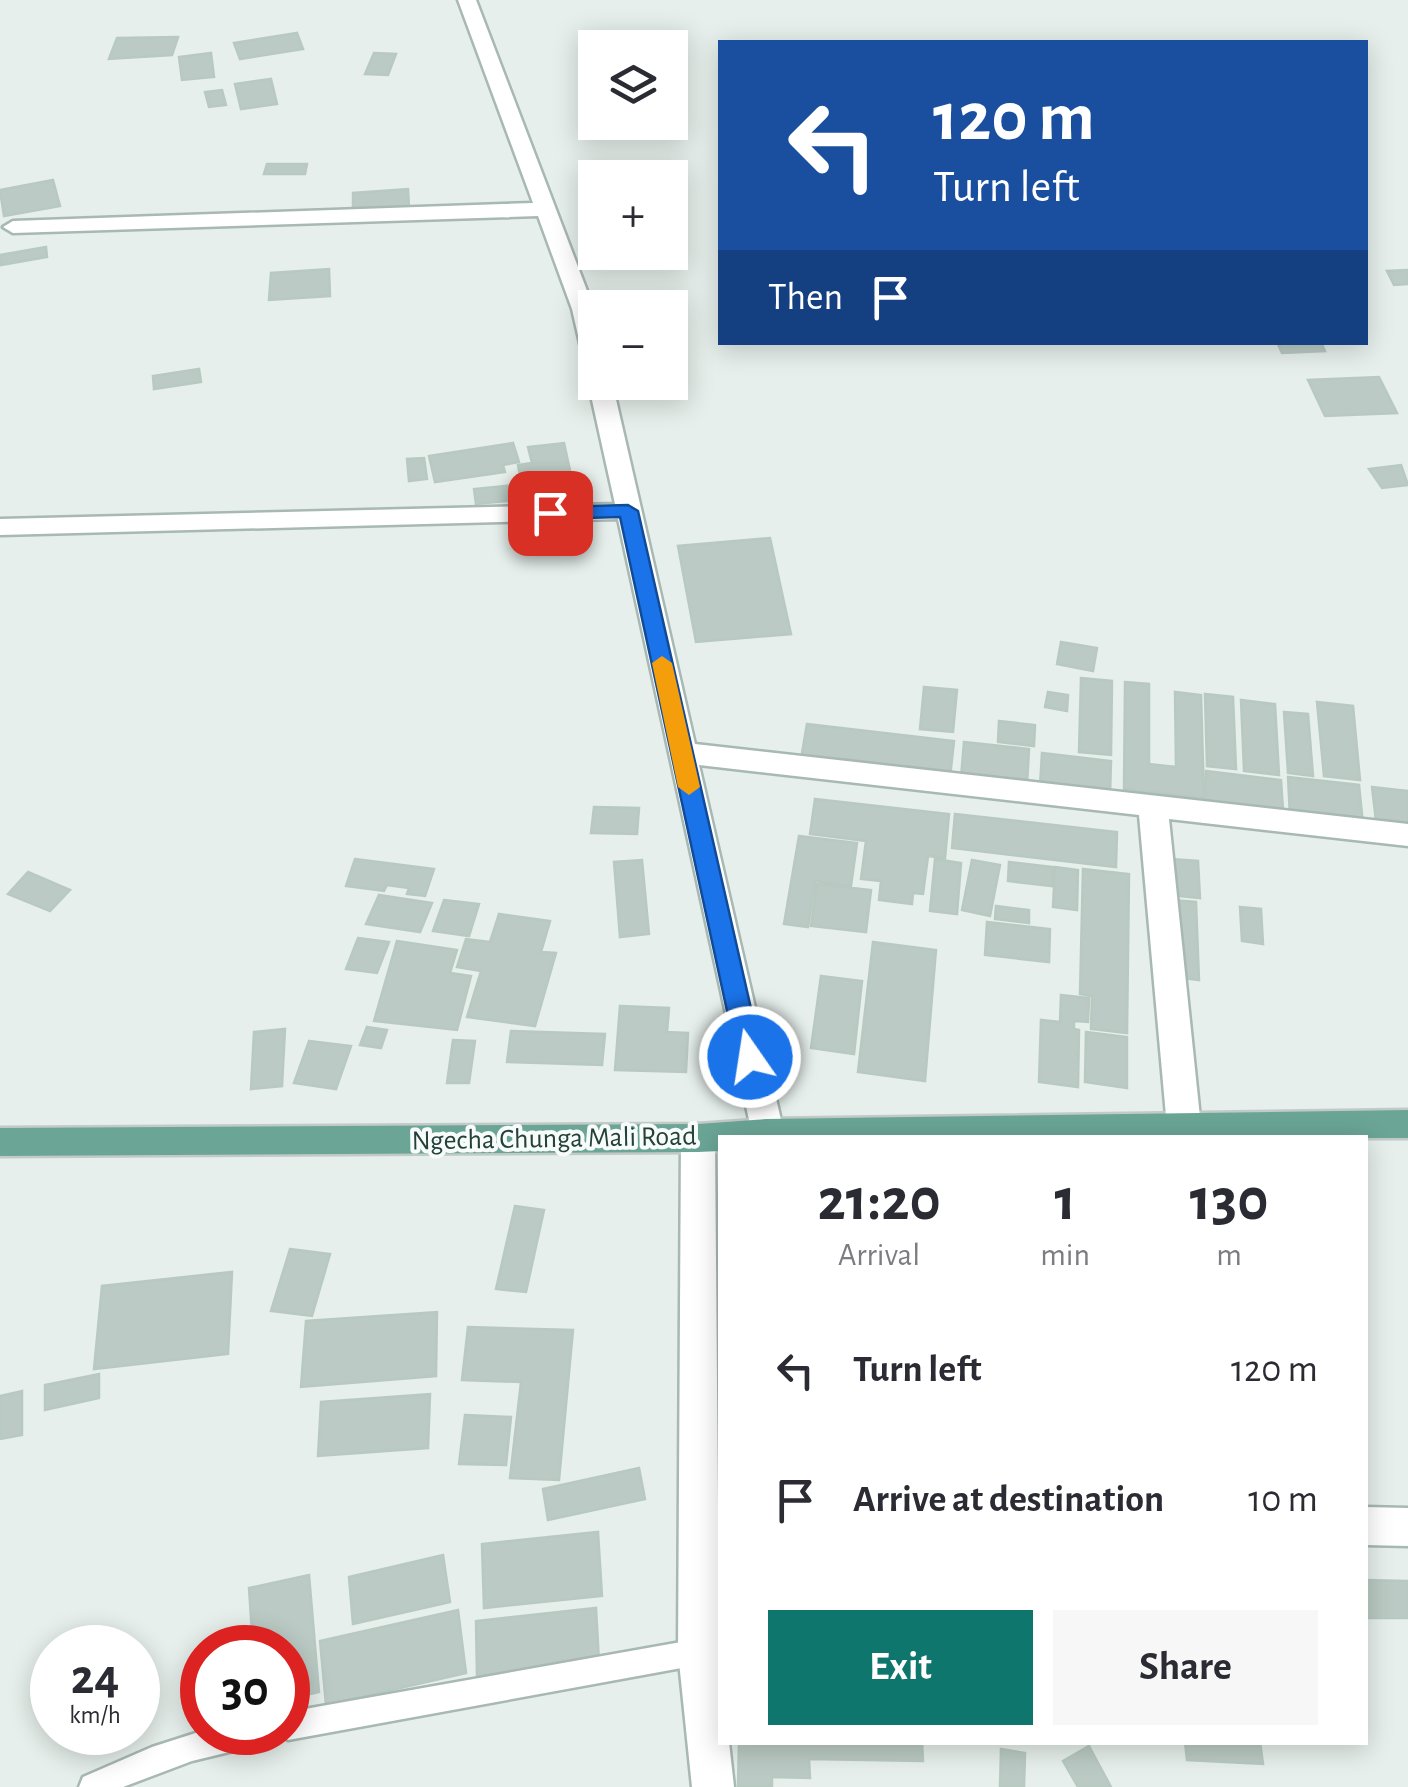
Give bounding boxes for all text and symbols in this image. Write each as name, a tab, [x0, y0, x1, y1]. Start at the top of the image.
map controls	[578, 30, 688, 400]
button: layers	[578, 30, 688, 140]
icon: left	[768, 80, 898, 210]
text: 120 m	[933, 83, 1095, 153]
button: +	[578, 160, 688, 270]
text: Turn left	[933, 165, 1080, 210]
icon: arrive	[863, 270, 918, 325]
text: Then	[768, 279, 843, 317]
button: −	[578, 290, 688, 400]
pin	[508, 471, 593, 556]
icon: arrive	[523, 486, 578, 541]
position arrow	[698, 1005, 802, 1109]
street label: Ngecha Chunga Mali Road	[411, 1123, 697, 1155]
text: 21:20	[818, 1171, 941, 1231]
text: 1	[1054, 1171, 1076, 1231]
text: 130	[1190, 1171, 1268, 1231]
text: Arrival	[838, 1239, 920, 1271]
text: min	[1040, 1239, 1090, 1271]
text: m	[1216, 1239, 1242, 1271]
icon: left	[768, 1343, 823, 1398]
text: Turn left	[853, 1351, 981, 1389]
text: 120 m	[1231, 1351, 1318, 1389]
icon: arrive	[768, 1473, 823, 1528]
text: Arrive at destination	[853, 1481, 1164, 1519]
text: 10 m	[1248, 1481, 1318, 1519]
button: Exit	[768, 1610, 1033, 1725]
button: Share	[1053, 1610, 1318, 1725]
speed limit sign: 30	[180, 1625, 310, 1755]
text: 24	[71, 1653, 119, 1703]
text: km/h	[69, 1703, 121, 1728]

